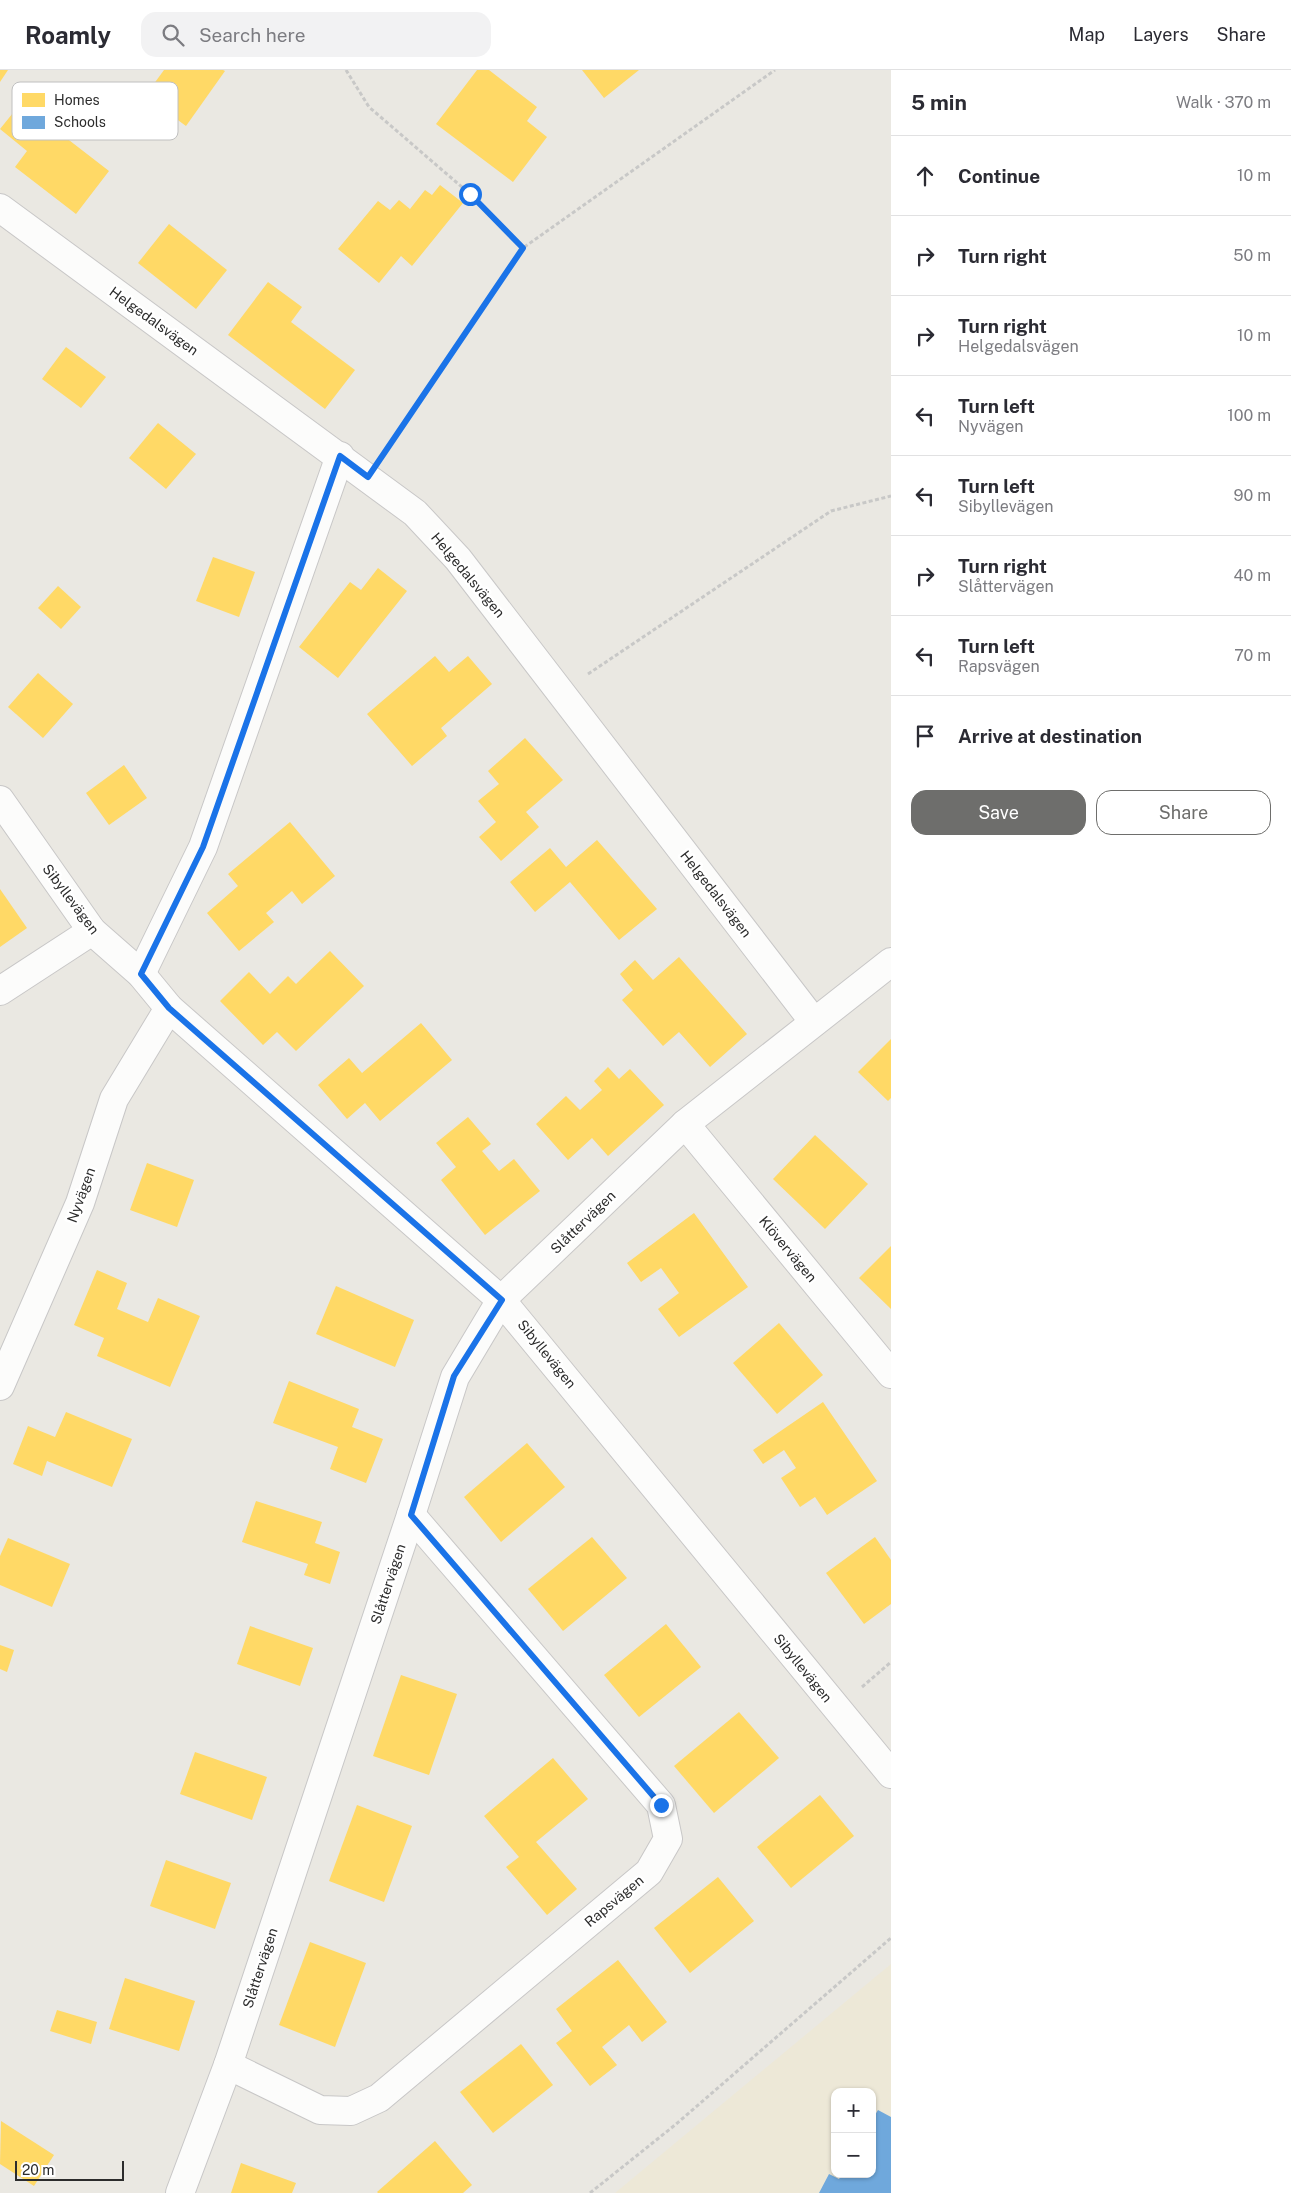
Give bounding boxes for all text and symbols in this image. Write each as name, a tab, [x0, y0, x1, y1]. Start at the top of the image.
search box	[141, 12, 491, 57]
text: Roamly	[25, 21, 111, 49]
icon: search	[159, 21, 187, 49]
text: Search here	[199, 24, 306, 46]
text: Map	[1069, 24, 1105, 45]
text: Layers	[1133, 24, 1189, 45]
text: Share	[1217, 24, 1266, 45]
legend	[12, 82, 178, 140]
text: 5 min	[911, 90, 967, 115]
text: Homes	[54, 92, 100, 108]
text: Walk · 370 m	[1176, 93, 1271, 112]
text: Schools	[54, 114, 106, 130]
icon: ahead	[911, 162, 939, 190]
text: Continue	[958, 165, 1040, 187]
text: 10 m	[1237, 166, 1271, 185]
route start	[459, 183, 482, 206]
icon: right	[911, 242, 939, 270]
text: Turn right	[958, 245, 1047, 267]
text: 50 m	[1233, 246, 1271, 265]
street label: Helgedalsvägen	[107, 283, 201, 359]
text: Turn right	[958, 315, 1047, 337]
icon: right	[911, 322, 939, 350]
text: 10 m	[1237, 326, 1271, 345]
text: Helgedalsvägen	[958, 337, 1079, 356]
text: Turn left	[958, 395, 1035, 417]
icon: left	[911, 402, 939, 430]
text: 100 m	[1227, 406, 1271, 425]
text: Nyvägen	[958, 417, 1024, 436]
text: Turn left	[958, 475, 1035, 497]
icon: left	[911, 482, 939, 510]
text: 90 m	[1234, 486, 1271, 505]
text: Sibyllevägen	[958, 497, 1053, 516]
street label: Helgedalsvägen	[428, 529, 508, 621]
text: Turn right	[958, 555, 1047, 577]
icon: right	[911, 562, 939, 590]
text: 40 m	[1233, 566, 1271, 585]
text: Slåttervägen	[958, 577, 1054, 596]
text: Turn left	[958, 635, 1035, 657]
icon: left	[911, 642, 939, 670]
text: 70 m	[1234, 646, 1271, 665]
text: Rapsvägen	[958, 657, 1040, 676]
icon: arrive	[911, 722, 939, 750]
text: Arrive at destination	[958, 725, 1142, 747]
button: Save	[911, 790, 1086, 835]
button: Share	[1096, 790, 1271, 835]
street label: Helgedalsvägen	[677, 847, 755, 941]
street label: Sibyllevägen	[39, 861, 103, 937]
street label: Nyvägen	[64, 1165, 98, 1225]
street label: Slåttervägen	[547, 1187, 619, 1257]
street label: Klövervägen	[756, 1213, 820, 1285]
street label: Sibyllevägen	[514, 1317, 580, 1391]
street label: Slåttervägen	[367, 1542, 409, 1626]
street label: Sibyllevägen	[770, 1631, 836, 1705]
route end	[650, 1794, 673, 1817]
street label: Rapsvägen	[581, 1872, 647, 1930]
street label: Slåttervägen	[239, 1926, 281, 2010]
map controls	[831, 2088, 876, 2178]
button: +	[831, 2088, 876, 2133]
button: −	[831, 2133, 876, 2178]
scale bar	[15, 2158, 124, 2181]
text: 20 m	[22, 2162, 54, 2178]

